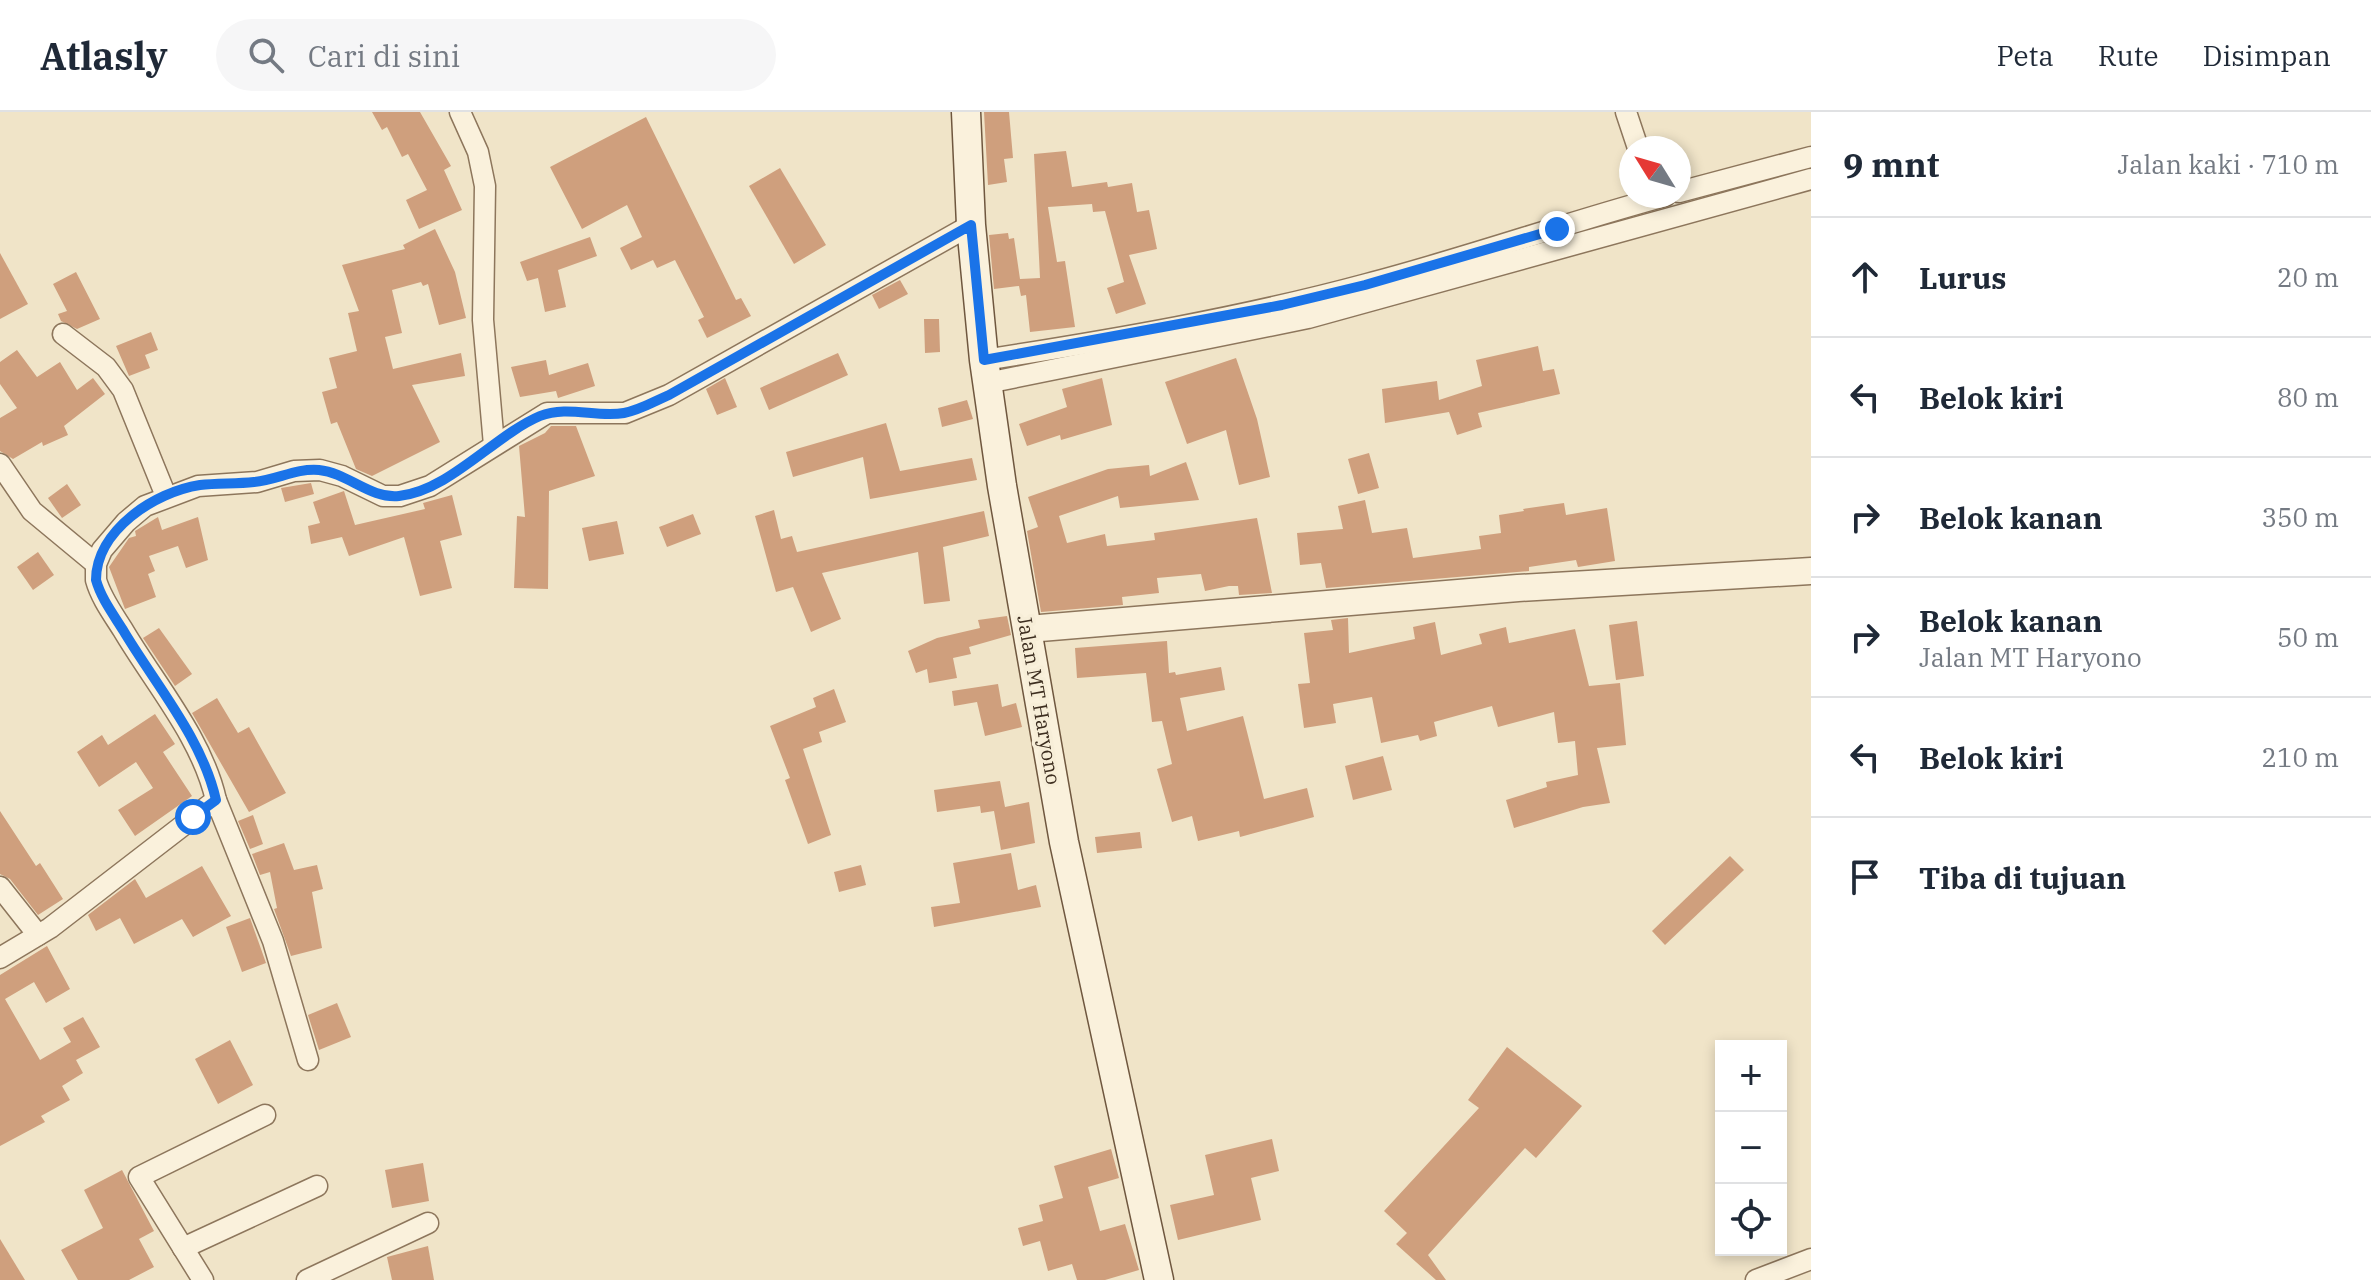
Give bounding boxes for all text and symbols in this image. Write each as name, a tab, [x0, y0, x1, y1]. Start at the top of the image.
search box	[216, 19, 776, 91]
text: Atlasly	[40, 31, 168, 80]
icon: search	[244, 33, 288, 77]
text: Cari di sini	[308, 36, 460, 75]
text: Peta	[1997, 37, 2054, 74]
text: Rute	[2098, 37, 2159, 74]
text: Disimpan	[2203, 37, 2331, 74]
north arrow	[1619, 136, 1691, 208]
text: 9 mnt	[1843, 142, 1940, 186]
text: Jalan kaki · 710 m	[2118, 147, 2339, 181]
route end	[1539, 211, 1575, 247]
icon: ahead	[1843, 255, 1887, 299]
text: Lurus	[1919, 258, 2007, 297]
text: 20 m	[2277, 260, 2339, 294]
icon: left	[1843, 375, 1887, 419]
text: Belok kiri	[1919, 378, 2064, 417]
text: 80 m	[2277, 380, 2339, 414]
icon: right	[1843, 495, 1887, 539]
text: Belok kanan	[1919, 498, 2103, 537]
text: 350 m	[2261, 500, 2339, 534]
text: Belok kanan	[1919, 601, 2103, 640]
street label: Jalan MT Haryono	[1011, 613, 1068, 787]
icon: right	[1843, 615, 1887, 659]
text: 50 m	[2277, 620, 2339, 654]
text: Jalan MT Haryono	[1919, 640, 2142, 674]
icon: left	[1843, 735, 1887, 779]
text: Belok kiri	[1919, 738, 2064, 777]
text: 210 m	[2261, 740, 2339, 774]
route start	[175, 799, 211, 835]
icon: arrive	[1843, 855, 1887, 899]
text: Tiba di tujuan	[1919, 858, 2126, 897]
map controls	[1715, 1040, 1787, 1256]
button: +	[1715, 1040, 1787, 1112]
button: −	[1715, 1112, 1787, 1184]
button: locate	[1715, 1184, 1787, 1256]

